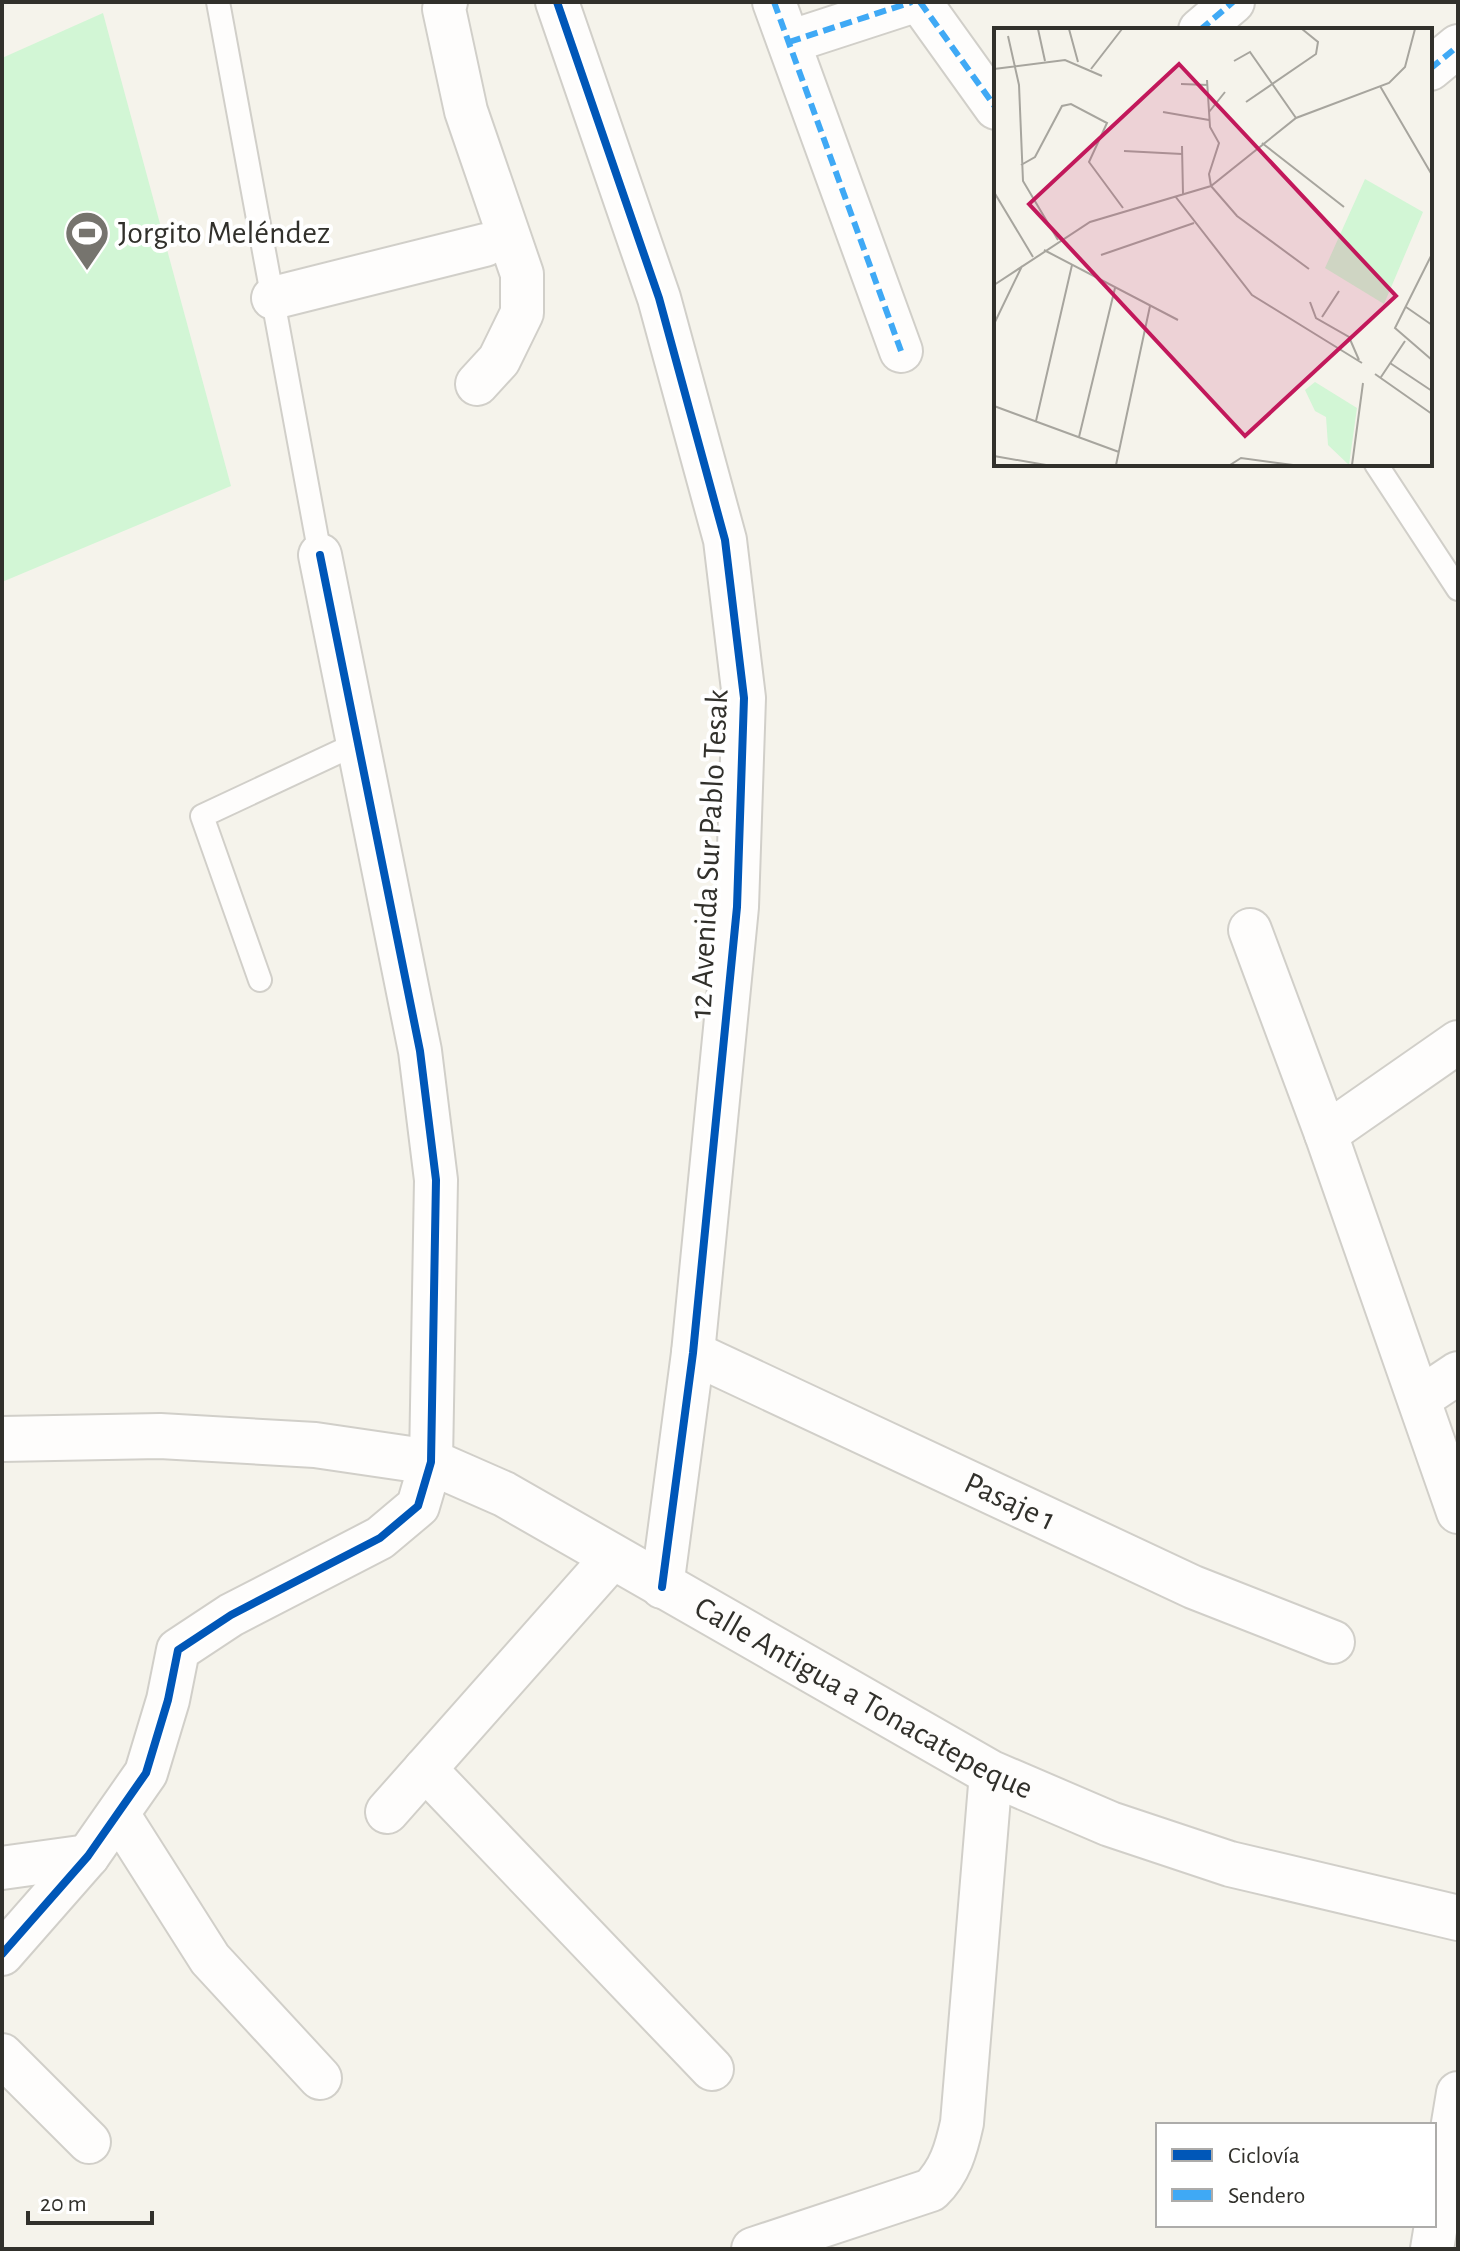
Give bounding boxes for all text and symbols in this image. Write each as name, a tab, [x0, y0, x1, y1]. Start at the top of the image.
inset map	[994, 28, 1432, 466]
sports icon: Jorgito Meléndez	[63, 209, 111, 272]
place label: Jorgito Meléndez	[118, 217, 330, 249]
street label: 12 Avenida Sur Pablo Tesak	[684, 688, 734, 1019]
street label: Pasaje 1	[959, 1466, 1061, 1536]
street label: Calle Antigua a Tonacatepeque	[689, 1591, 1037, 1805]
legend	[1156, 2123, 1436, 2227]
text: Ciclovía	[1228, 2144, 1300, 2168]
scale bar	[28, 2175, 152, 2225]
text: Sendero	[1228, 2184, 1305, 2208]
text: 20 m	[40, 2192, 87, 2216]

